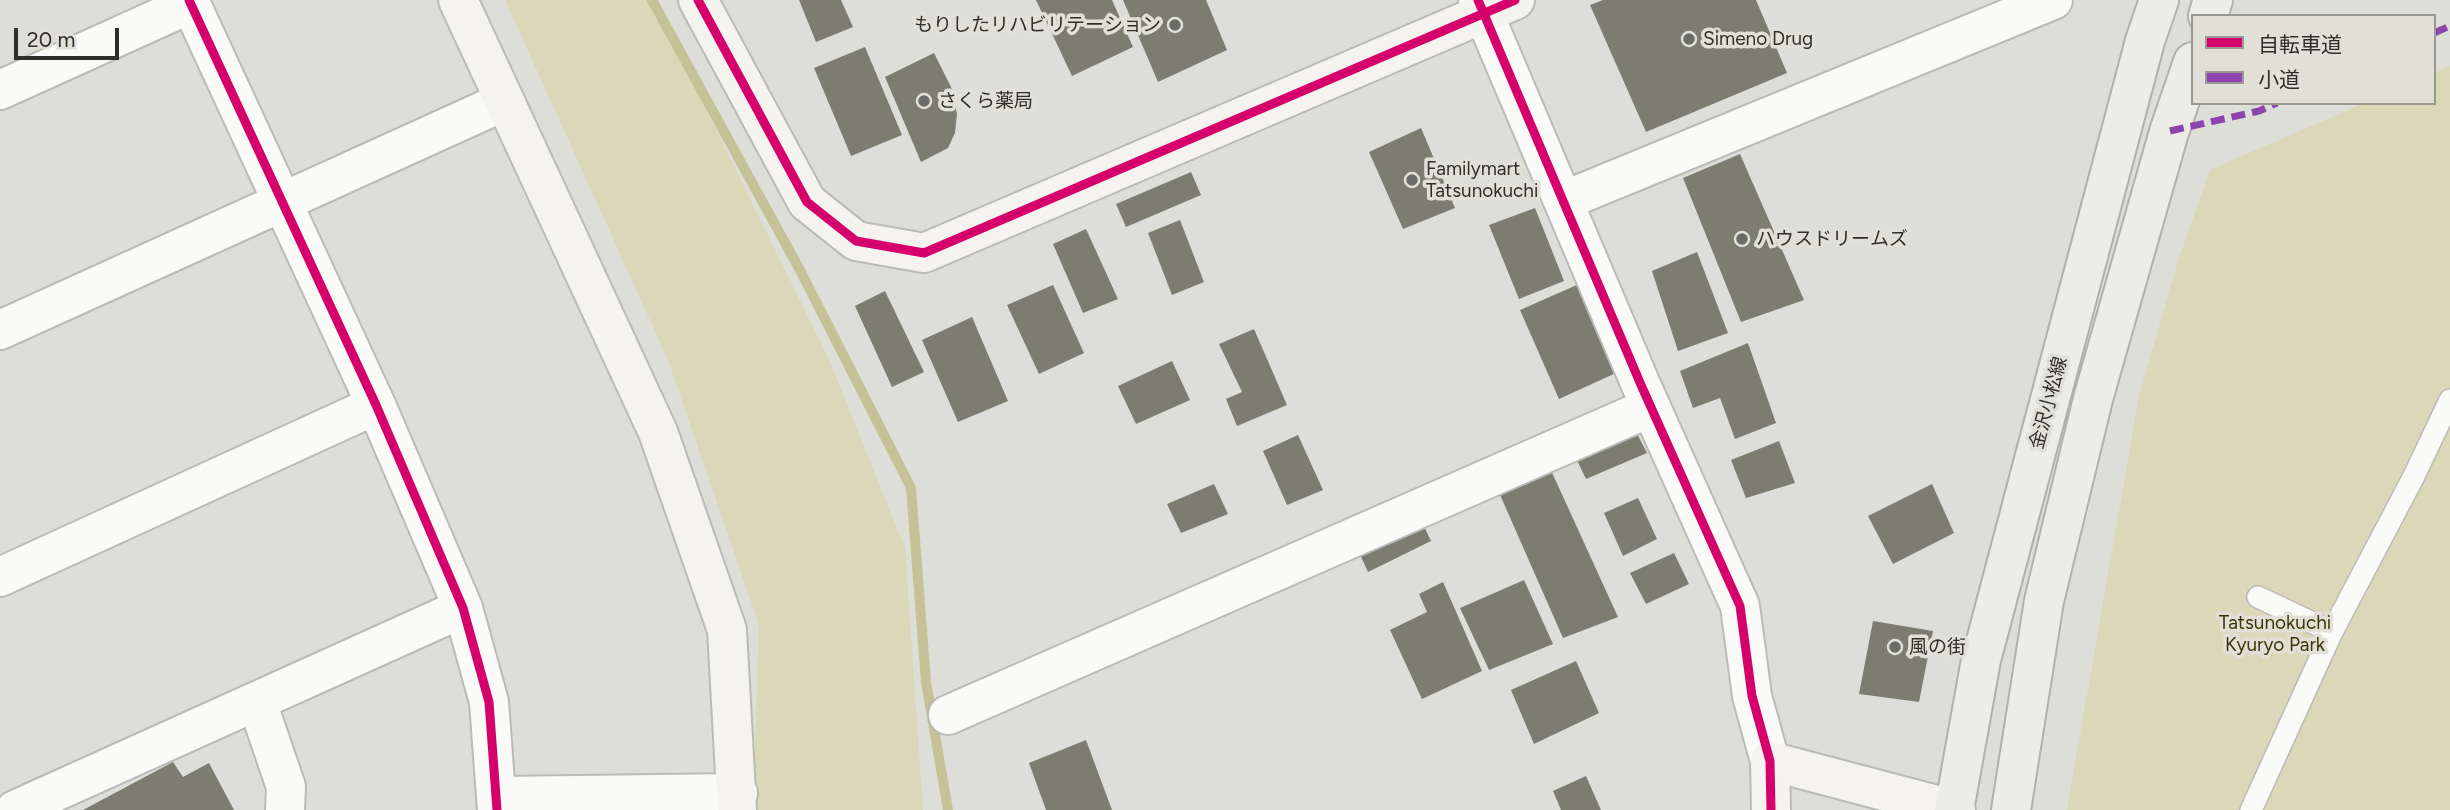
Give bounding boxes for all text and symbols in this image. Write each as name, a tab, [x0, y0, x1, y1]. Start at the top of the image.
scale bar	[18, 14, 122, 58]
place label: もりしたリハビリテーション	[914, 14, 1161, 36]
legend	[2191, 14, 2436, 105]
marker: もりしたリハビリテーション	[1167, 17, 1183, 33]
text: 20 m	[27, 27, 75, 52]
place label: Simeno Drug	[1703, 28, 1813, 50]
marker: Simeno Drug	[1681, 31, 1697, 47]
text: 自転車道	[2258, 32, 2342, 57]
text: 小道	[2258, 67, 2300, 92]
place label: さくら薬局	[938, 90, 1033, 112]
marker: さくら薬局	[916, 93, 932, 109]
place label: Familymart Tatsunokuchi	[1426, 158, 1538, 202]
marker: Familymart Tatsunokuchi	[1404, 172, 1420, 188]
place label: ハウスドリームズ	[1756, 228, 1908, 250]
marker: ハウスドリームズ	[1734, 231, 1750, 247]
street label: 金沢小松線	[2026, 354, 2072, 452]
park label: Tatsunokuchi Kyuryo Park	[2219, 612, 2331, 656]
place label: 風の街	[1909, 636, 1966, 658]
marker: 風の街	[1887, 639, 1903, 655]

